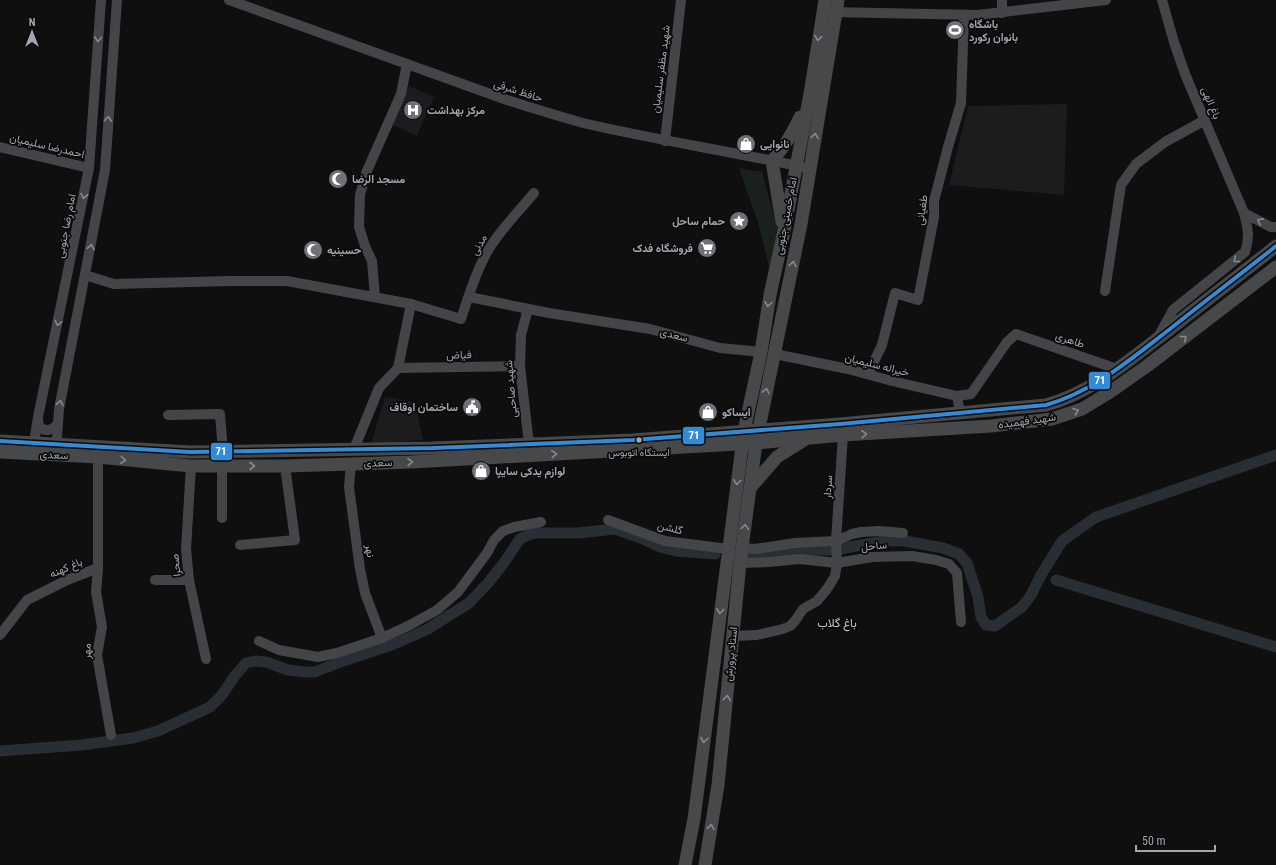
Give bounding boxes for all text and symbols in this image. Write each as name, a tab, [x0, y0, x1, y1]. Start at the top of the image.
north arrow	[12, 12, 52, 52]
text: N	[29, 16, 36, 29]
place label: باشگاه بانوان رکورد	[969, 18, 1018, 44]
sports icon: باشگاه بانوان رکورد	[944, 19, 966, 41]
street label: شهید مظفر سلیمیان	[649, 24, 673, 114]
one-way arrow	[814, 35, 823, 42]
one-way arrow	[93, 36, 102, 42]
street label: حافظ شرقی	[492, 77, 544, 105]
street label: باغ الهی	[1198, 85, 1224, 121]
hospital icon: مرکز بهداشت	[402, 99, 424, 121]
place label: مرکز بهداشت	[427, 104, 485, 117]
one-way arrow	[104, 116, 113, 122]
street label: احمدرضا سلیمیان	[8, 131, 86, 161]
shop icon: نانوایی	[735, 133, 757, 155]
one-way arrow	[811, 133, 819, 139]
place label: نانوایی	[760, 138, 790, 151]
mosque icon: مسجد الرضا	[327, 168, 349, 190]
place label: مسجد الرضا	[352, 173, 405, 186]
street label: امام خمینی جنوبی	[772, 176, 801, 256]
street label: امام رضا جنوبی	[53, 193, 80, 259]
one-way arrow	[80, 193, 89, 199]
street label: طغیانی	[913, 194, 931, 226]
place icon: حمام ساحل	[728, 210, 750, 232]
place label: حمام ساحل	[672, 215, 726, 229]
one-way arrow	[1256, 218, 1264, 226]
street label: مدنی	[468, 232, 490, 258]
supermarket icon: فروشگاه فدک	[696, 237, 718, 259]
mosque icon: حسینیه	[302, 239, 324, 261]
place label: فروشگاه فدک	[632, 242, 693, 255]
one-way arrow	[86, 244, 94, 251]
place label: حسینیه	[327, 244, 362, 257]
one-way arrow	[1233, 255, 1240, 262]
one-way arrow	[788, 261, 796, 267]
one-way arrow	[765, 301, 773, 307]
one-way arrow	[54, 320, 63, 327]
street label: سعدی	[659, 325, 690, 345]
street label: طاهری	[1054, 329, 1086, 351]
one-way arrow	[1179, 336, 1186, 343]
street label: فیاض	[446, 348, 472, 362]
street label: خیراله سلیمیان	[843, 351, 911, 379]
street label: شهید صاحبی	[502, 359, 520, 418]
line badge: 71	[1088, 371, 1111, 390]
text: 71	[1094, 374, 1106, 387]
one-way arrow	[762, 388, 770, 395]
public building icon: ساختمان اوقاف	[461, 396, 483, 418]
one-way arrow	[56, 399, 64, 406]
place label: ساختمان اوقاف	[389, 401, 458, 414]
shop icon: ایساکو	[697, 401, 719, 423]
place label: ایساکو	[722, 406, 751, 419]
one-way arrow	[1073, 407, 1080, 415]
street label: شهید فهمیده	[997, 410, 1057, 431]
line badge: 71	[682, 426, 705, 445]
text: 71	[688, 429, 700, 442]
one-way arrow	[861, 429, 867, 438]
marker: ایستگاه اتوبوس	[634, 435, 644, 445]
line badge: 71	[210, 442, 233, 461]
text: 71	[215, 445, 227, 458]
place label: ایستگاه اتوبوس	[608, 447, 670, 459]
street label: سعدی	[39, 448, 69, 462]
one-way arrow	[551, 449, 557, 458]
one-way arrow	[120, 455, 126, 464]
street label: سعدی	[363, 456, 393, 470]
one-way arrow	[407, 457, 413, 466]
shop icon: لوازم یدکی سایپا	[470, 460, 492, 482]
one-way arrow	[249, 462, 255, 470]
place label: لوازم یدکی سایپا	[495, 465, 565, 479]
street label: سردار	[821, 474, 835, 500]
one-way arrow	[733, 479, 742, 486]
street label: گلشن	[656, 519, 684, 537]
one-way arrow	[740, 524, 749, 530]
street label: ساحل	[860, 538, 888, 554]
street label: نهر	[363, 543, 377, 558]
street label: صحرا	[168, 553, 184, 577]
street label: باغ کهنه	[47, 555, 85, 582]
one-way arrow	[716, 608, 725, 614]
district label: باغ گلاب	[817, 616, 857, 632]
street label: استاد پرورش	[722, 626, 741, 682]
street label: مهر	[80, 643, 94, 660]
one-way arrow	[722, 695, 731, 701]
one-way arrow	[700, 737, 709, 743]
one-way arrow	[706, 823, 715, 830]
scale bar	[1136, 827, 1215, 853]
text: 50 m	[1142, 834, 1166, 848]

